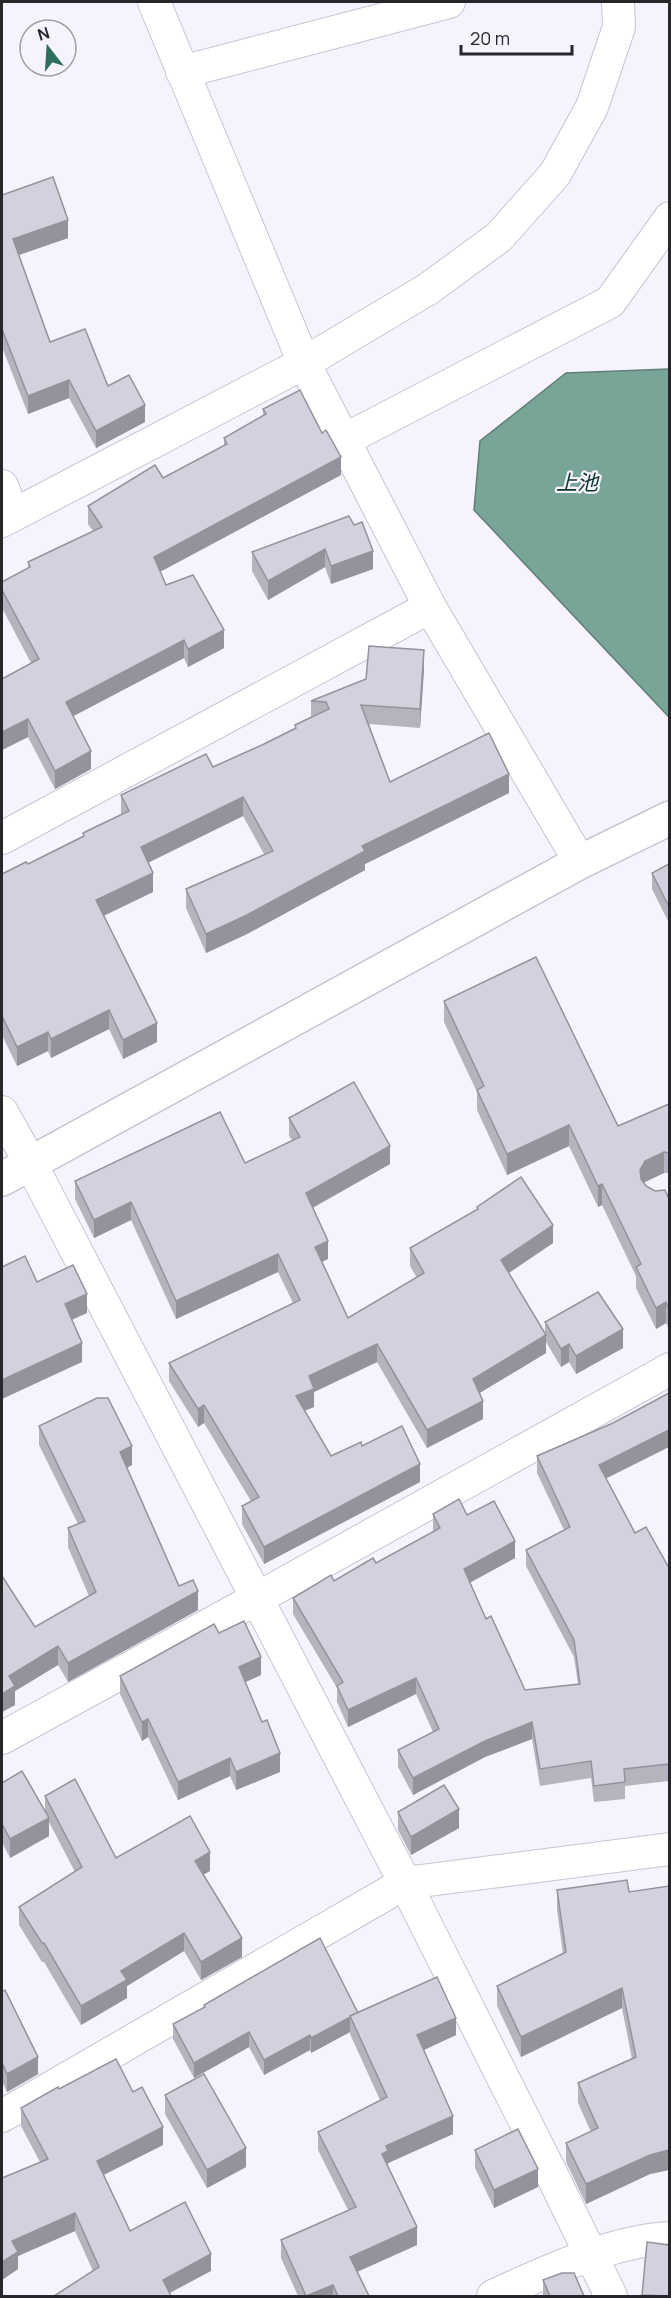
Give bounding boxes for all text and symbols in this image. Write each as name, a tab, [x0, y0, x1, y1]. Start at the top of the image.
north arrow	[18, 18, 78, 78]
scale bar	[461, 18, 572, 56]
text: N	[35, 21, 52, 46]
text: 20 m	[470, 26, 510, 50]
water label: 上池	[556, 468, 600, 496]

